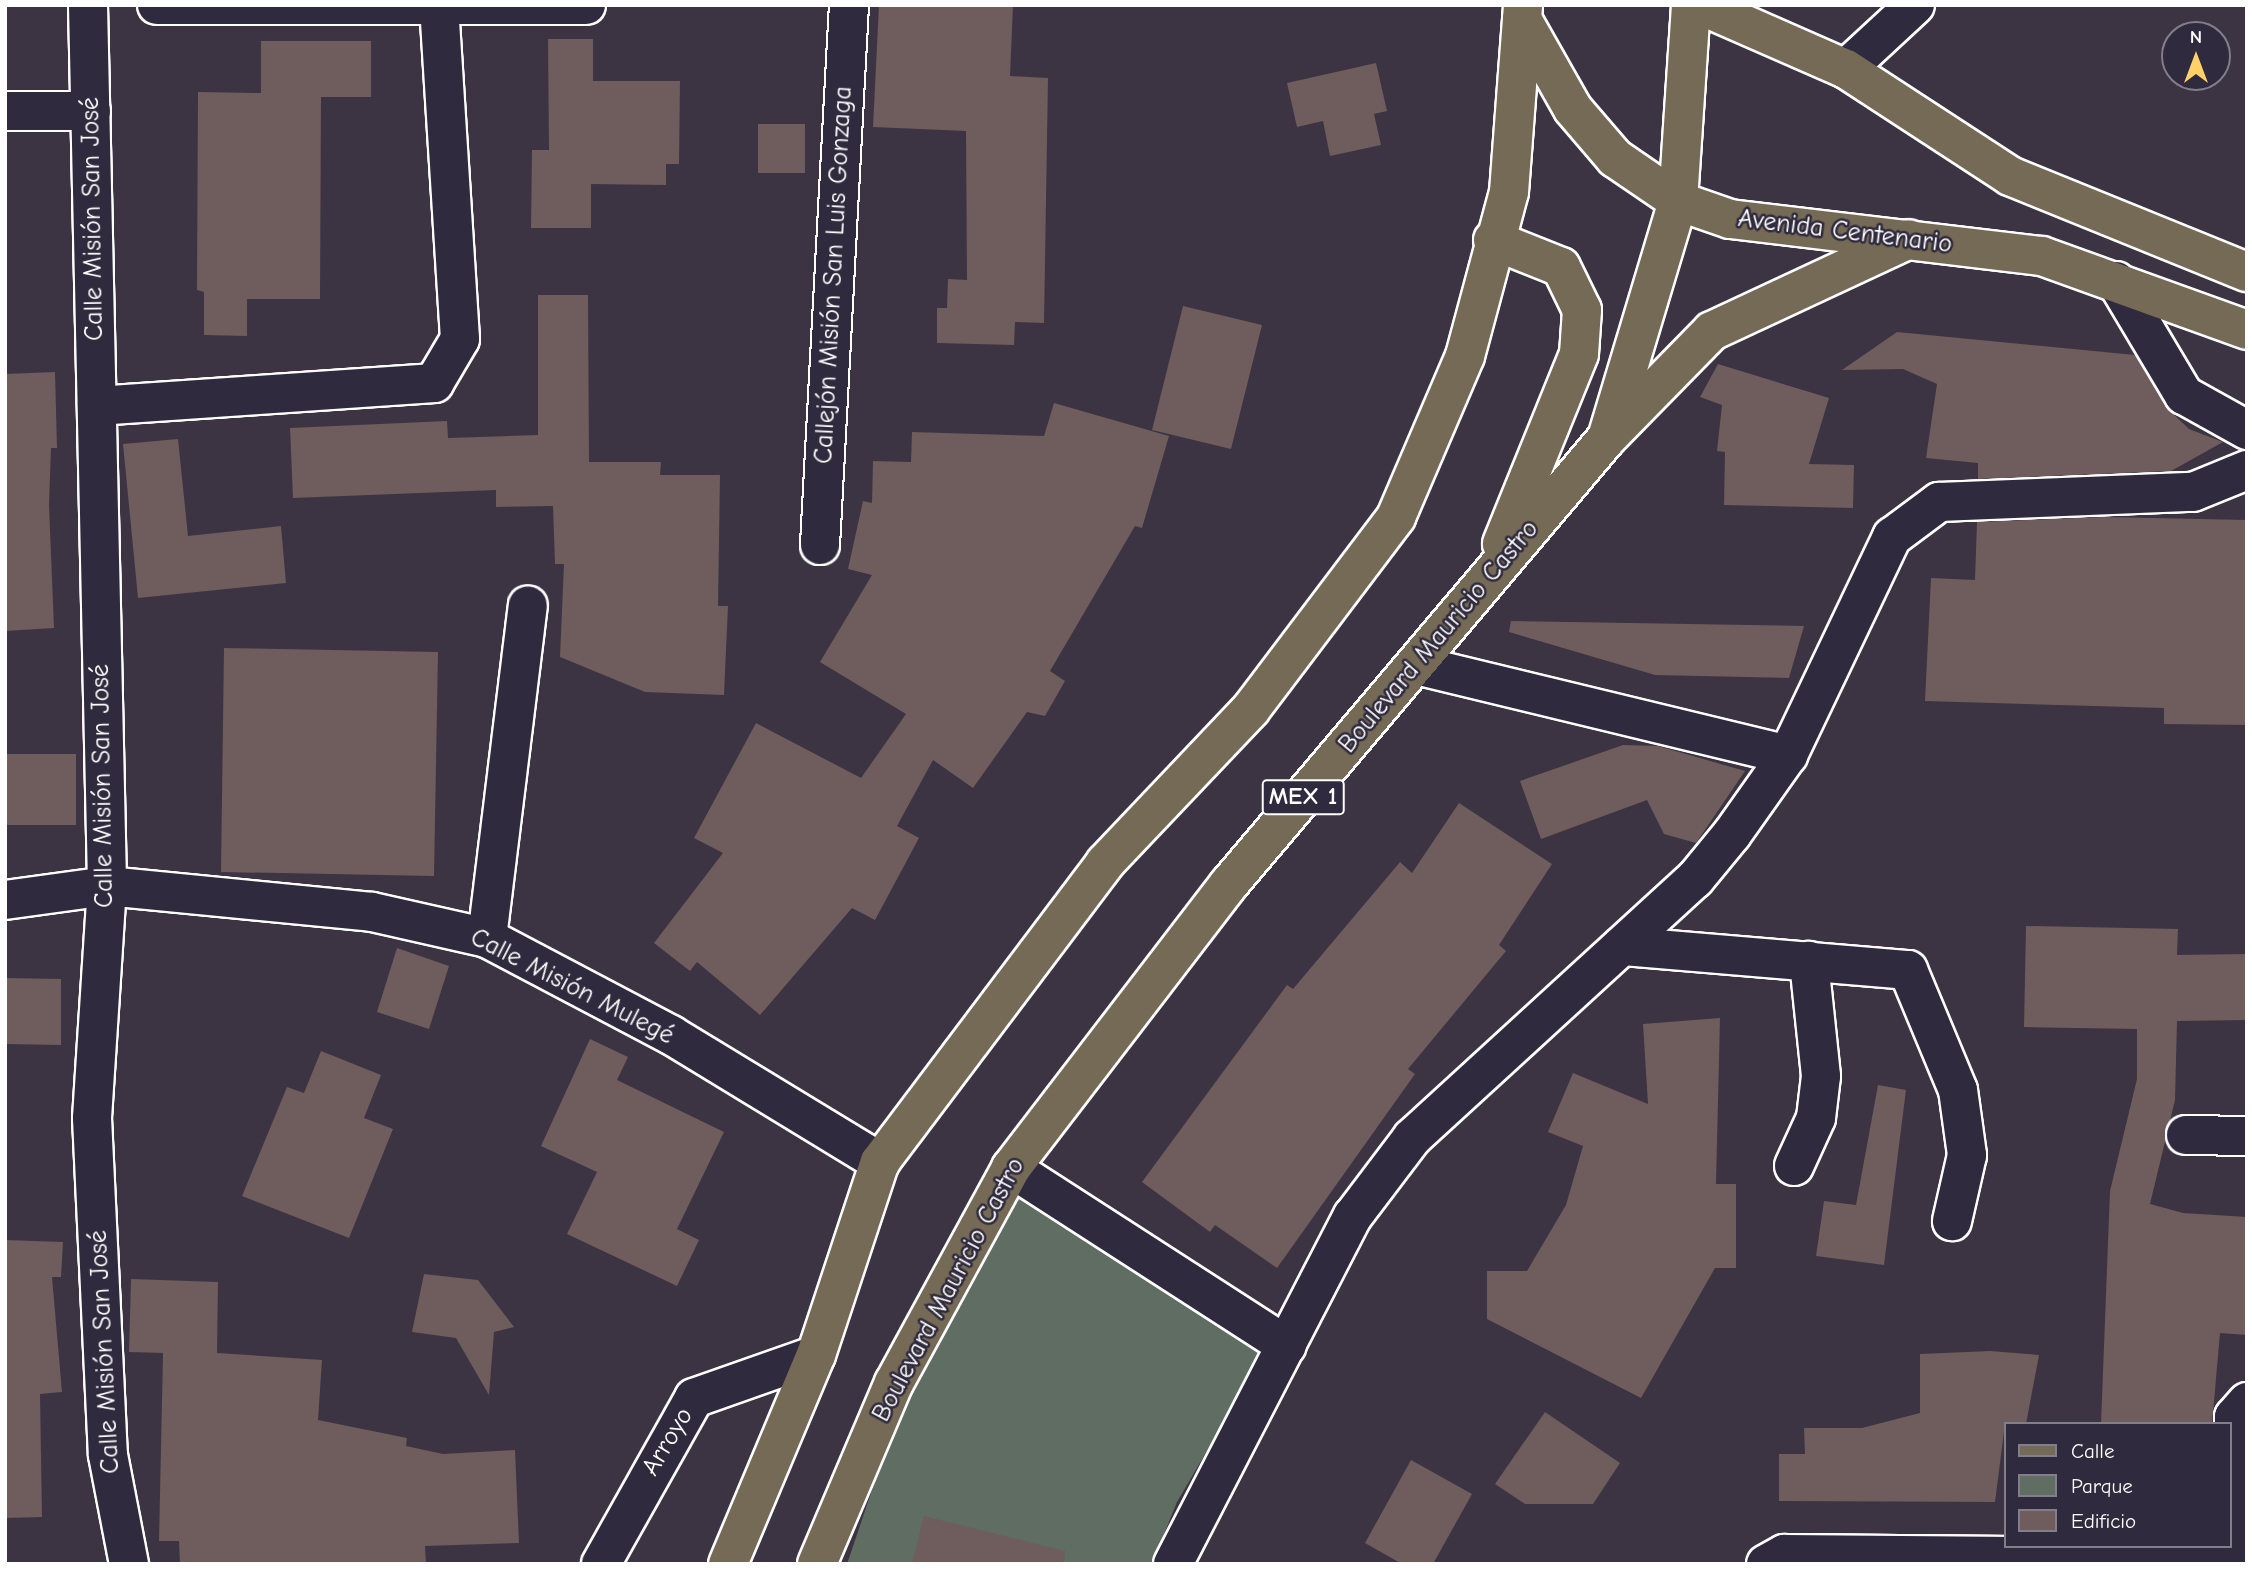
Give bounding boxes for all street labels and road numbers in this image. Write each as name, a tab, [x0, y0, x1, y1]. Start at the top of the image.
street label: Callejón Misión San Luis Gonzaga	[809, 85, 859, 465]
street label: Calle Misión San José	[75, 97, 111, 341]
street label: Avenida Centenario	[1736, 203, 1954, 261]
street label: Boulevard Mauricio Castro	[1332, 514, 1546, 760]
street label: Calle Misión San José	[85, 664, 121, 908]
road number: MEX 1	[1261, 776, 1345, 818]
street label: Calle Misión Mulegé	[465, 922, 679, 1052]
street label: Boulevard Mauricio Castro	[866, 1153, 1032, 1427]
street label: Calle Misión San José	[83, 1229, 127, 1475]
street label: Arroyo	[636, 1402, 700, 1482]

